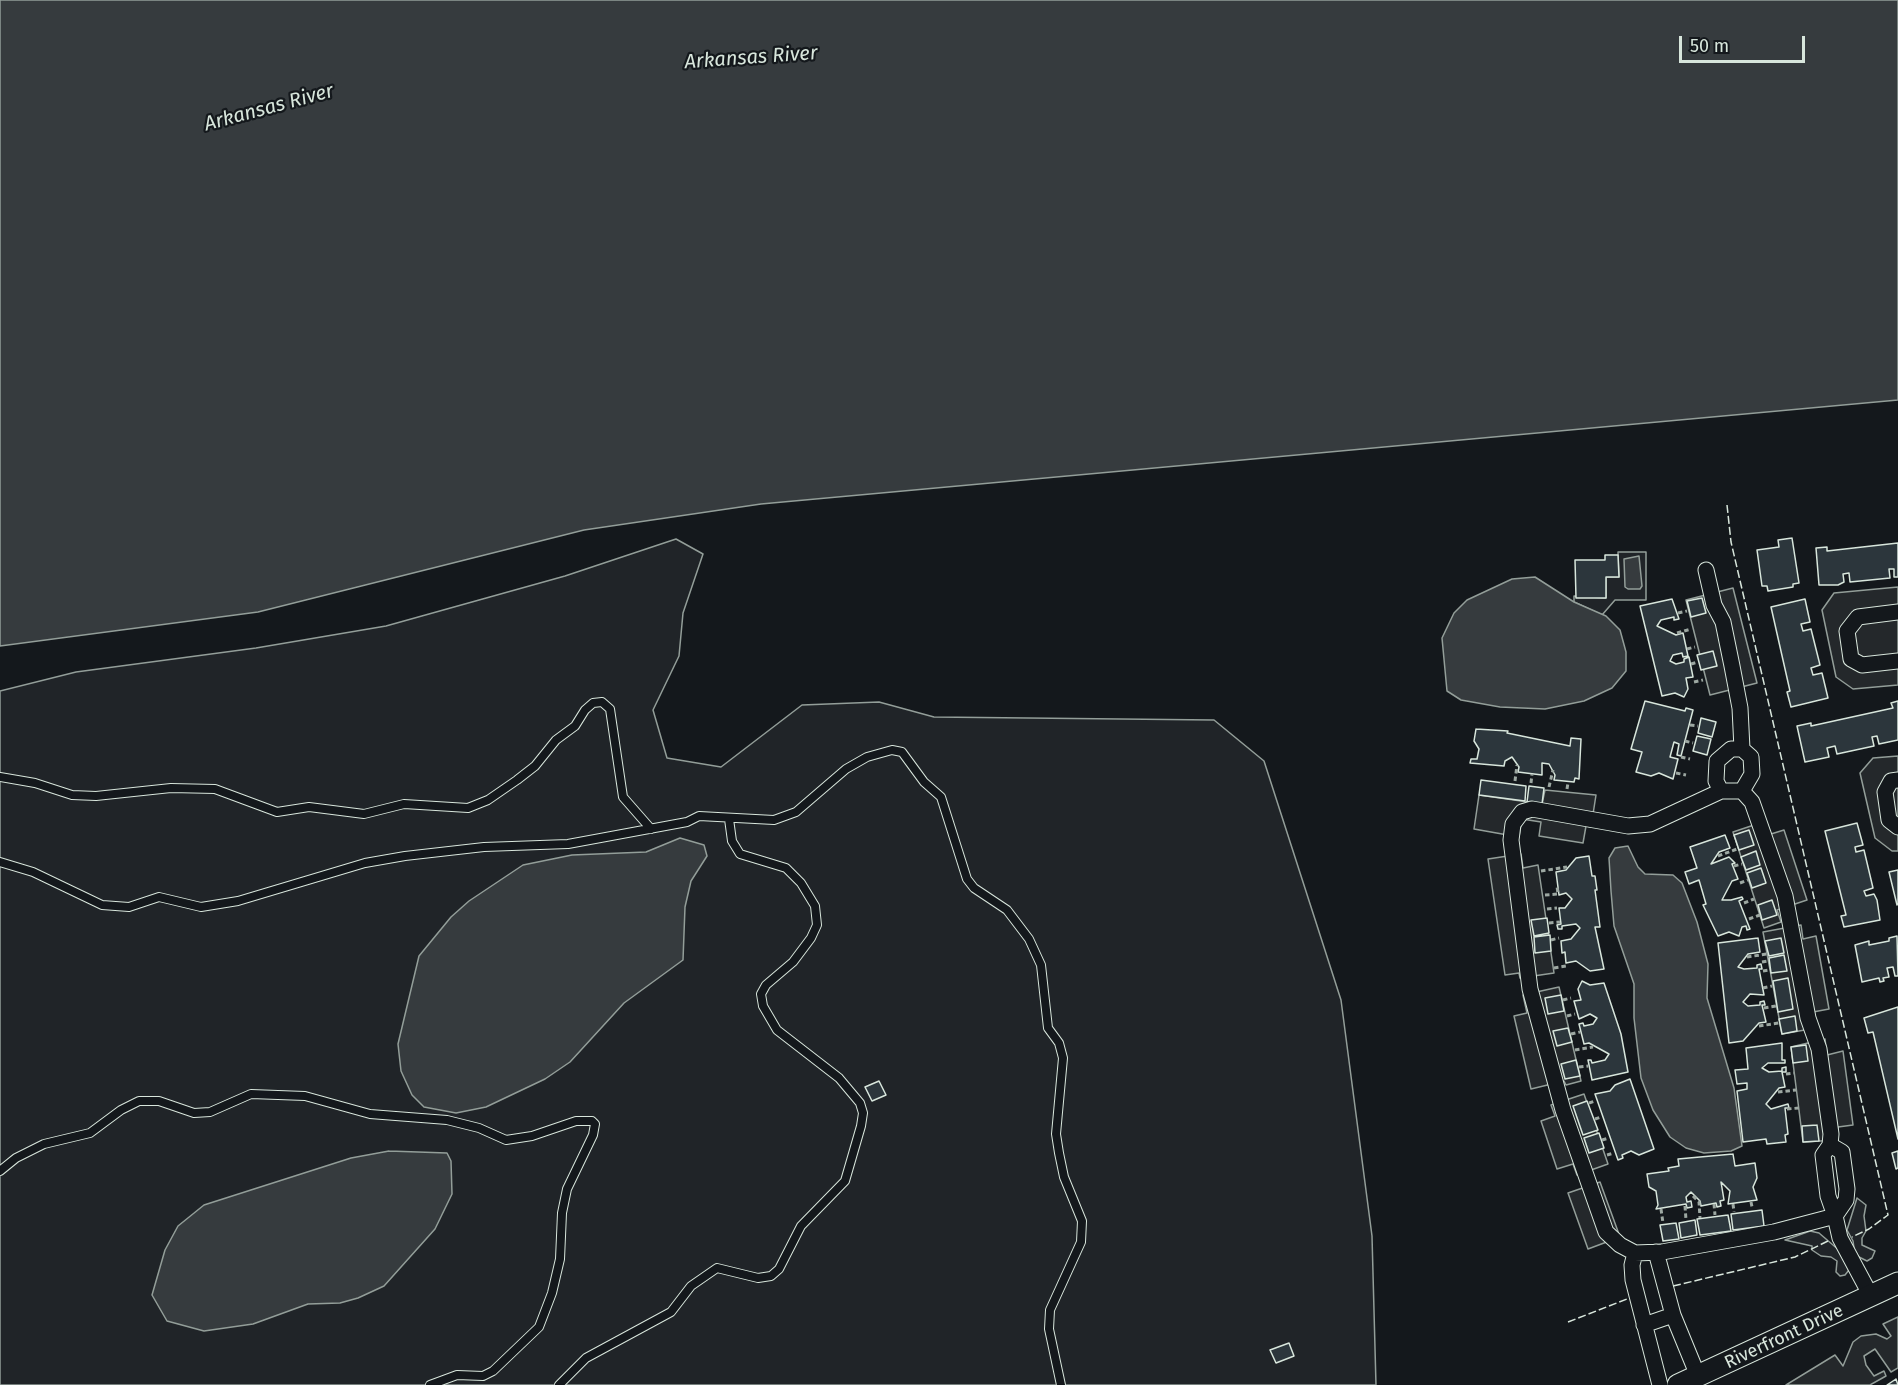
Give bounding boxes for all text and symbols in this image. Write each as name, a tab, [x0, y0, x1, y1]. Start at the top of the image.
scale bar	[1682, 24, 1808, 62]
text: 50 m	[1690, 35, 1729, 57]
water label: Arkansas River	[684, 41, 818, 75]
water label: Arkansas River	[202, 79, 336, 137]
street label: Riverfront Drive	[1721, 1300, 1847, 1374]

